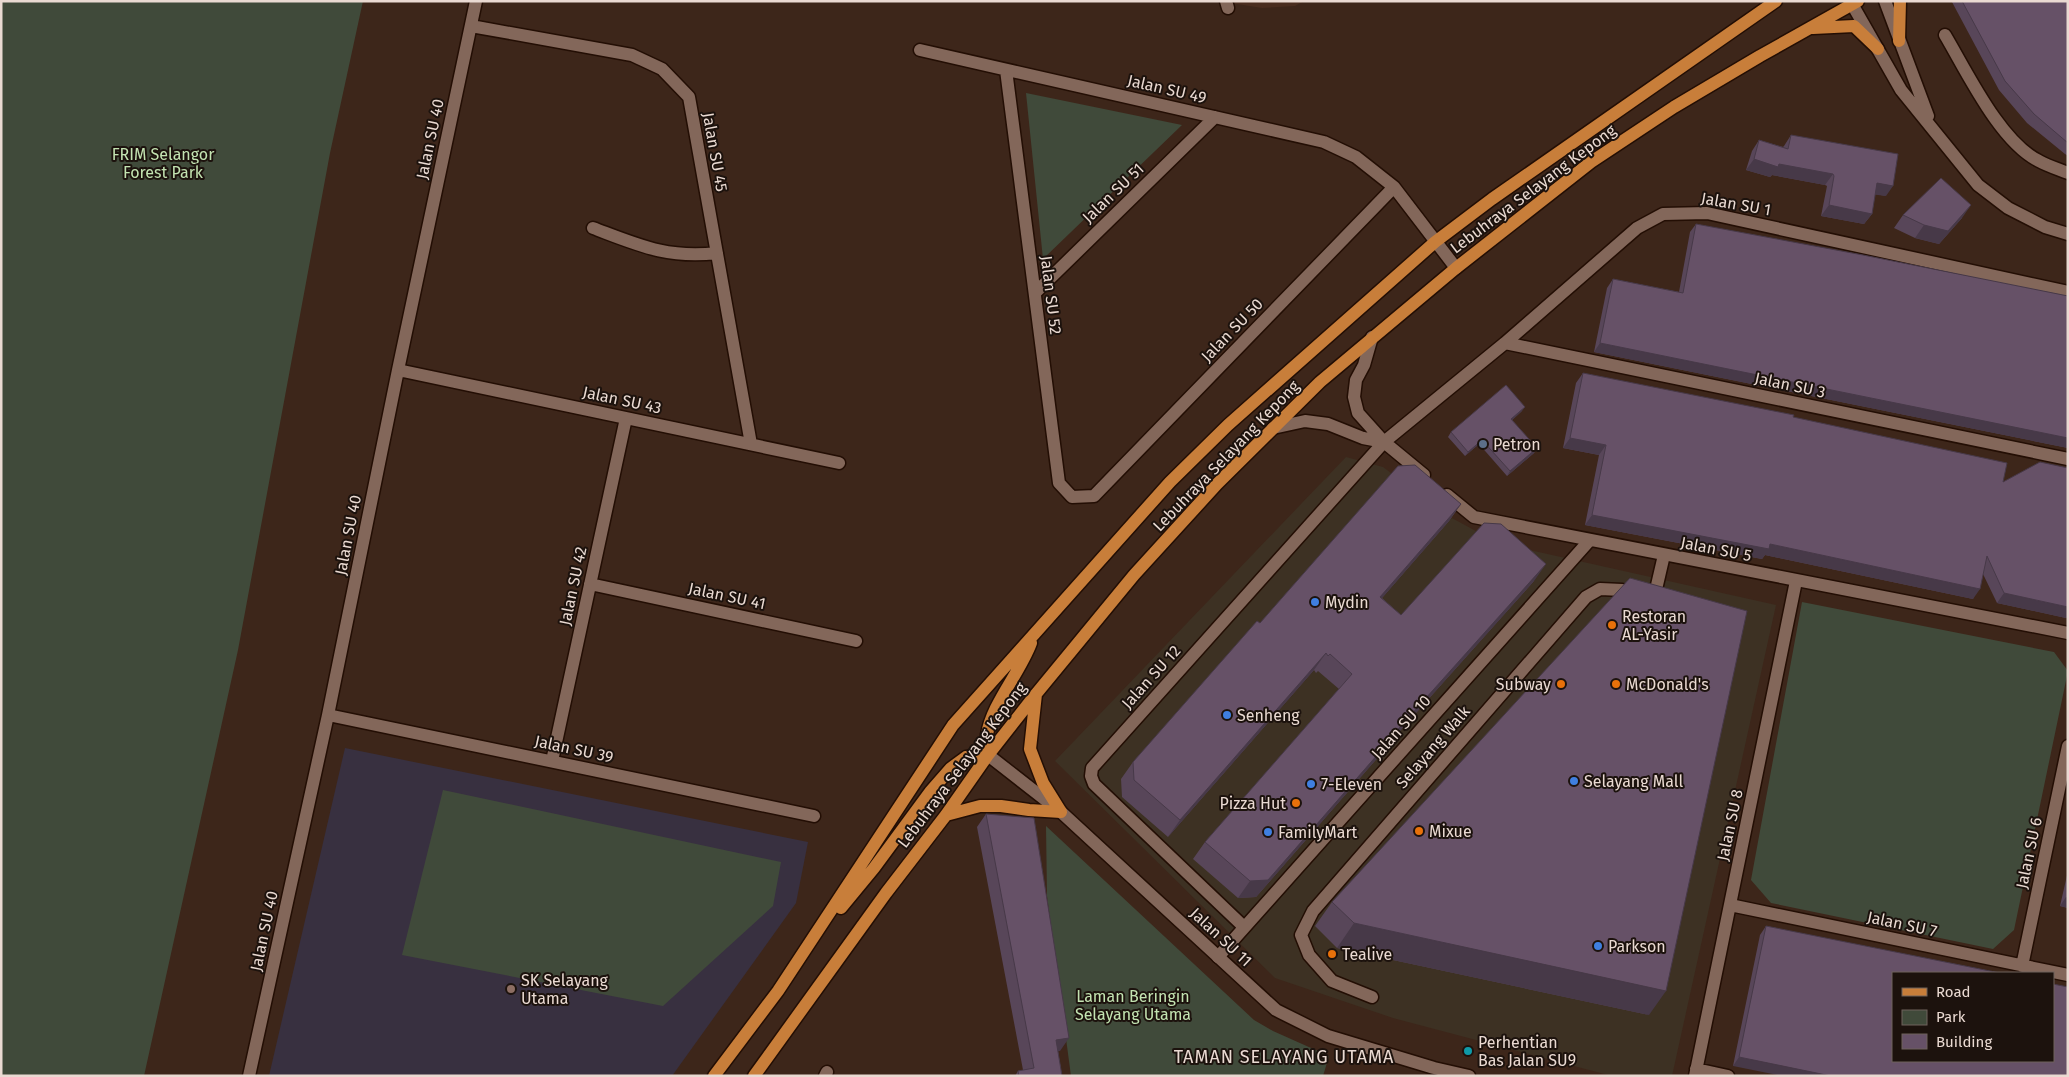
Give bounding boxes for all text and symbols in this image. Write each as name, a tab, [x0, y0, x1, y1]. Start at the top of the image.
street label: Jalan SU 49	[1126, 71, 1208, 107]
street label: Jalan SU 40	[412, 97, 448, 181]
street label: Jalan SU 45	[699, 111, 731, 193]
street label: Lebuhraya Selayang Kepong	[1446, 120, 1620, 257]
park label: FRIM Selangor Forest Park	[112, 145, 215, 182]
street label: Jalan SU 51	[1078, 159, 1148, 227]
street label: Jalan SU 1	[1699, 188, 1773, 220]
street label: Jalan SU 52	[1037, 254, 1065, 336]
street label: Jalan SU 50	[1197, 294, 1267, 366]
street label: Jalan SU 3	[1753, 368, 1827, 402]
street label: Lebuhraya Selayang Kepong	[1149, 376, 1304, 535]
street label: Jalan SU 43	[581, 382, 663, 418]
place label: Petron	[1493, 435, 1541, 454]
marker: Petron	[1477, 438, 1489, 450]
street label: Jalan SU 40	[331, 493, 365, 577]
street label: Jalan SU 5	[1679, 533, 1753, 565]
street label: Jalan SU 42	[555, 545, 591, 627]
street label: Jalan SU 41	[687, 579, 767, 613]
place label: Mydin	[1325, 593, 1369, 612]
marker: Mydin	[1309, 596, 1321, 608]
place label: Restoran AL-Yasir	[1622, 607, 1686, 644]
marker: Restoran AL-Yasir	[1606, 619, 1618, 631]
street label: Jalan SU 12	[1118, 641, 1184, 713]
place label: Subway	[1496, 675, 1551, 694]
place label: McDonald's	[1626, 675, 1709, 694]
street label: Lebuhraya Selayang Kepong	[894, 678, 1031, 852]
marker: Subway	[1555, 678, 1567, 690]
marker: McDonald's	[1610, 678, 1622, 690]
street label: Jalan SU 10	[1367, 691, 1435, 763]
street label: Selayang Walk	[1392, 701, 1474, 792]
place label: Senheng	[1237, 706, 1300, 725]
marker: Senheng	[1221, 709, 1233, 721]
street label: Jalan SU 39	[533, 731, 615, 767]
place label: Selayang Mall	[1584, 772, 1683, 791]
place label: 7-Eleven	[1321, 775, 1382, 794]
marker: Selayang Mall	[1568, 775, 1580, 787]
marker: 7-Eleven	[1305, 778, 1317, 790]
street label: Jalan SU 8	[1713, 787, 1747, 863]
place label: Pizza Hut	[1220, 794, 1286, 813]
marker: Pizza Hut	[1290, 797, 1302, 809]
street label: Jalan SU 6	[2012, 816, 2046, 890]
place label: Mixue	[1429, 822, 1472, 841]
place label: FamilyMart	[1278, 823, 1358, 842]
marker: Mixue	[1413, 825, 1425, 837]
marker: FamilyMart	[1262, 826, 1274, 838]
street label: Jalan SU 40	[246, 889, 282, 973]
street label: Jalan SU 11	[1186, 904, 1256, 970]
street label: Jalan SU 7	[1865, 907, 1939, 941]
place label: Parkson	[1608, 937, 1666, 956]
marker: Parkson	[1592, 940, 1604, 952]
place label: Tealive	[1342, 945, 1392, 964]
marker: Tealive	[1326, 948, 1338, 960]
place label: SK Selayang Utama	[521, 971, 609, 1008]
legend	[1892, 972, 2054, 1062]
marker: SK Selayang Utama	[505, 983, 517, 995]
text: Road	[1936, 983, 1971, 1001]
park label: Laman Beringin Selayang Utama	[1075, 987, 1191, 1024]
text: Park	[1936, 1008, 1966, 1026]
place label: Perhentian Bas Jalan SU9	[1478, 1033, 1576, 1070]
text: Building	[1936, 1033, 1992, 1051]
marker: Perhentian Bas Jalan SU9	[1462, 1045, 1474, 1057]
district label: TAMAN SELAYANG UTAMA	[1174, 1046, 1394, 1068]

